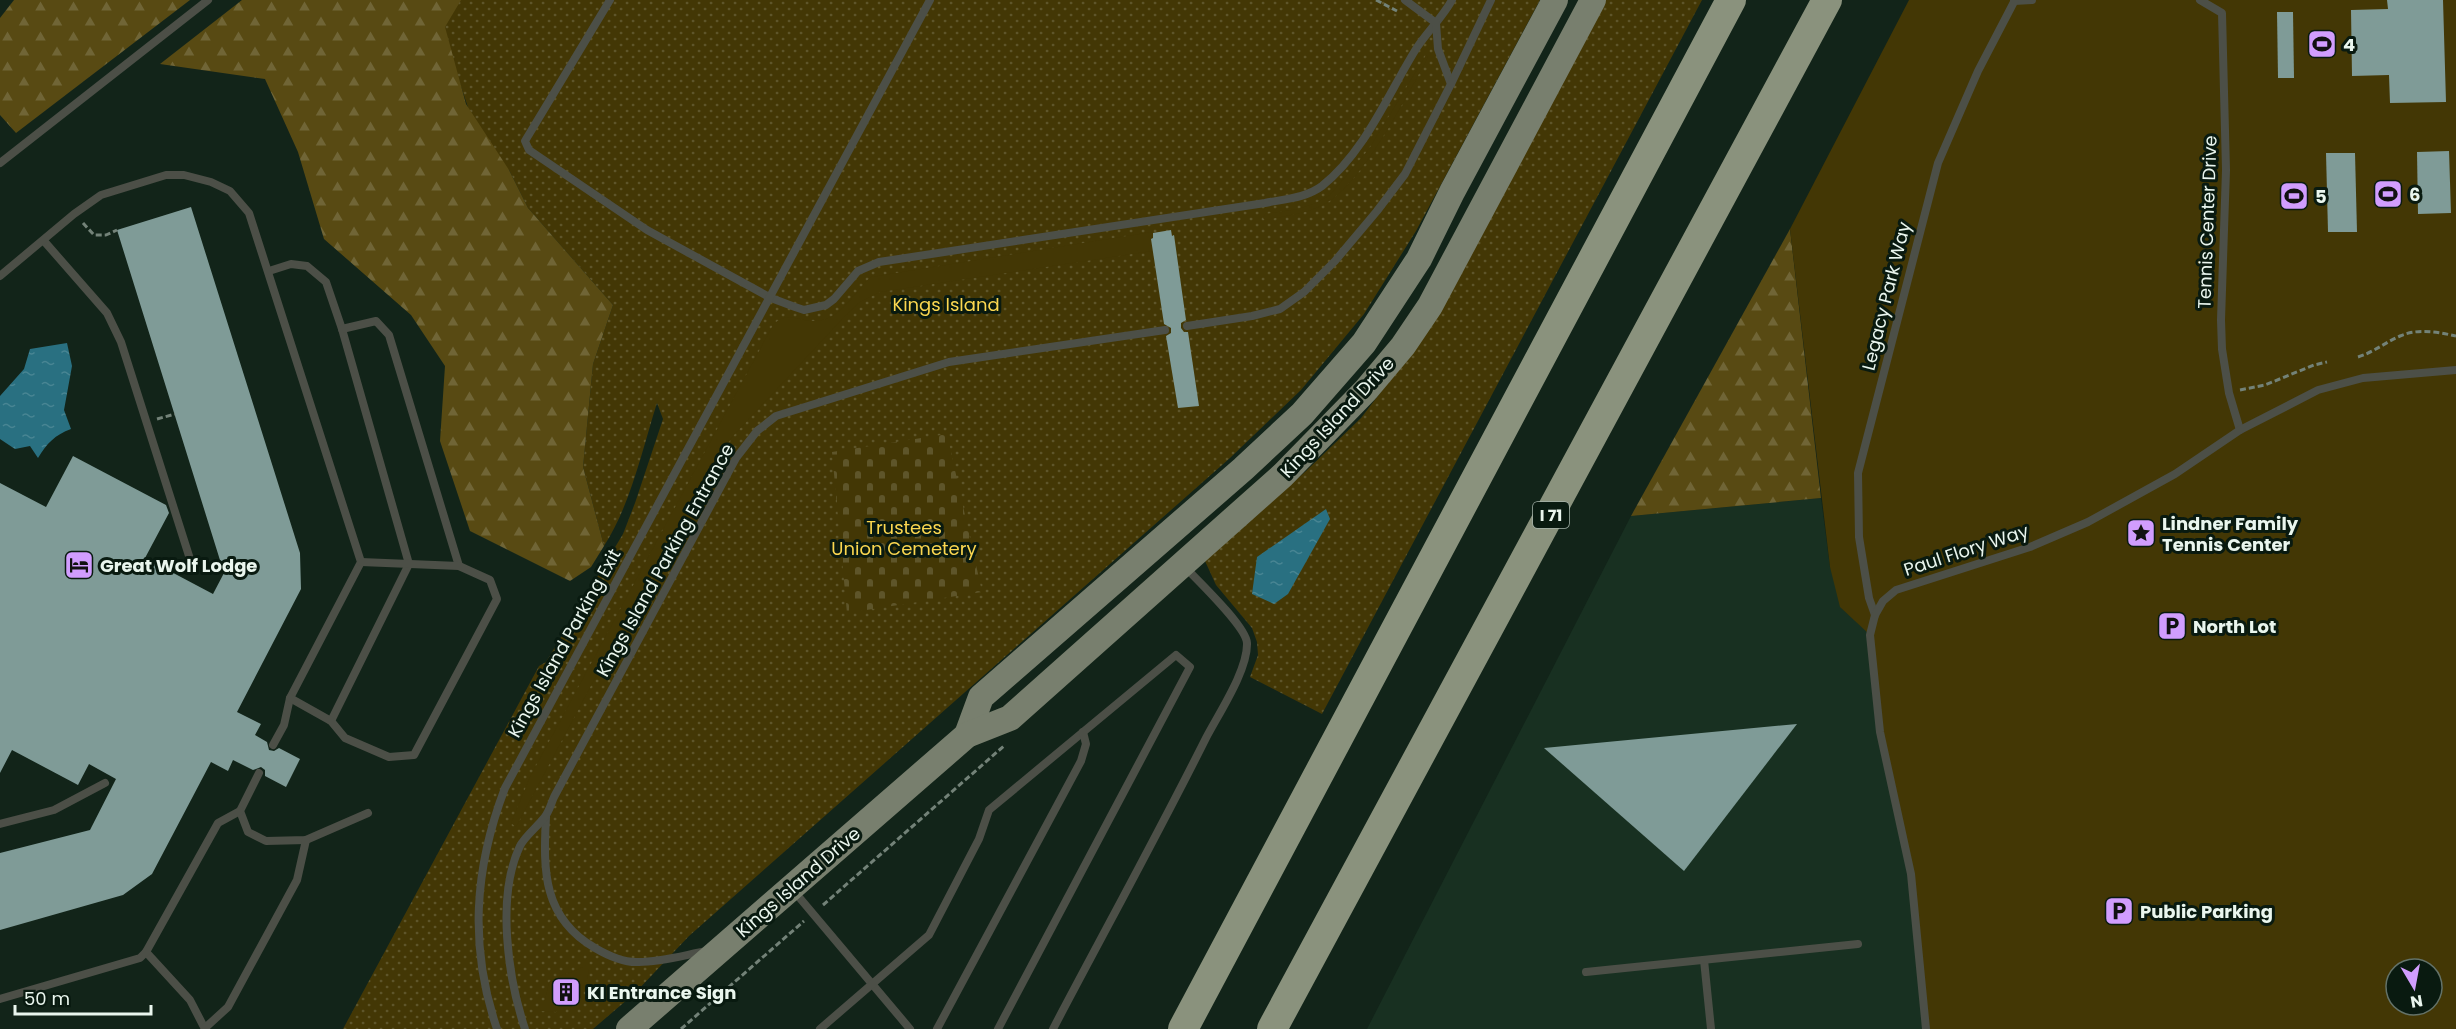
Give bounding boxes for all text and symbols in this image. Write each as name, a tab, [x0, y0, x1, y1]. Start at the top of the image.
sports icon: 4	[2306, 28, 2338, 60]
place label: 4	[2343, 32, 2355, 57]
street label: Tennis Center Drive	[2191, 135, 2223, 309]
sports icon: 6	[2372, 178, 2404, 210]
sports icon: 5	[2278, 180, 2310, 212]
place label: 6	[2409, 182, 2420, 207]
place label: 5	[2315, 184, 2327, 209]
street label: Legacy Park Way	[1855, 219, 1917, 373]
park label: Kings Island	[892, 292, 1000, 317]
street label: Kings Island Drive	[1274, 351, 1400, 483]
street label: Kings Island Parking Entrance	[590, 439, 740, 681]
road number: I 71	[1533, 502, 1569, 528]
place label: Lindner Family Tennis Center	[2162, 511, 2299, 557]
park label: Trustees Union Cemetery	[831, 515, 977, 561]
place icon: Lindner Family Tennis Center	[2125, 517, 2157, 549]
street label: Paul Flory Way	[1900, 518, 2032, 582]
street label: Kings Island Parking Exit	[502, 544, 626, 742]
hotel icon: Great Wolf Lodge	[63, 549, 95, 581]
place label: Great Wolf Lodge	[100, 553, 257, 578]
parking icon: North Lot	[2156, 610, 2188, 642]
place label: North Lot	[2193, 614, 2276, 639]
street label: Kings Island Drive	[731, 821, 865, 943]
parking icon: Public Parking	[2103, 895, 2135, 927]
place label: Public Parking	[2140, 899, 2273, 924]
north arrow	[2384, 957, 2444, 1017]
building icon: KI Entrance Sign	[550, 976, 582, 1008]
scale bar	[15, 978, 152, 1016]
place label: KI Entrance Sign	[587, 980, 736, 1005]
text: 50 m	[24, 986, 70, 1011]
text: N	[2409, 989, 2424, 1014]

